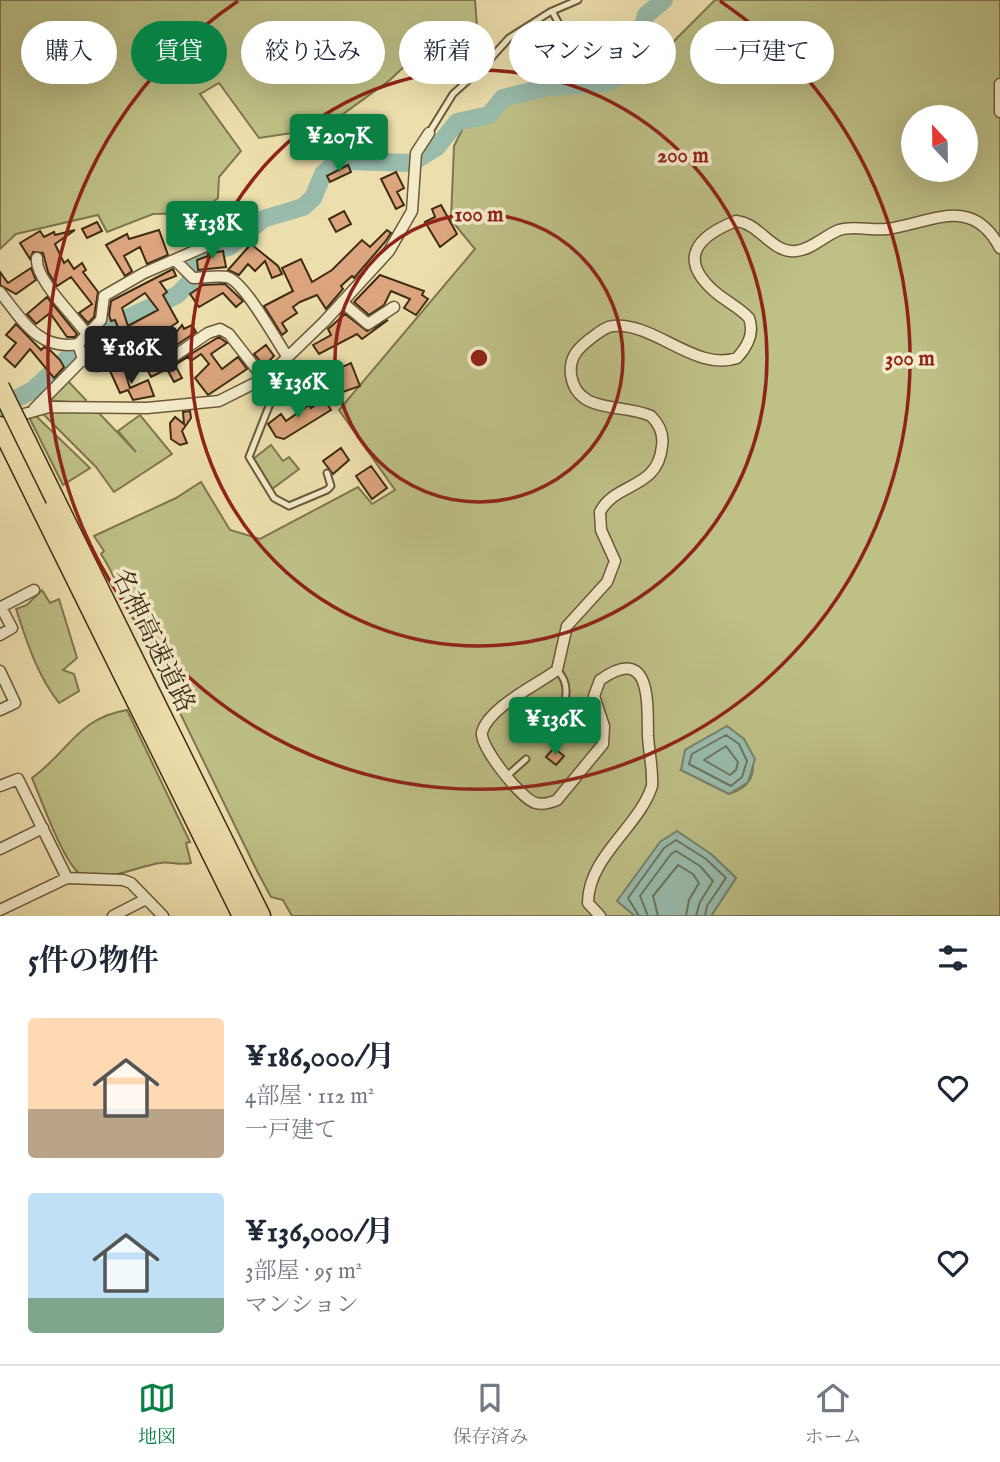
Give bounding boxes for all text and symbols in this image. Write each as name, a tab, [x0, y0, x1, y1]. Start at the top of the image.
chip: 購入	[21, 21, 117, 84]
chip: 賃貸	[131, 21, 227, 84]
chip: 絞り込み	[241, 21, 385, 84]
chip: 新着	[399, 21, 495, 84]
chip: マンション	[509, 21, 676, 84]
chip: 一戸建て	[690, 21, 834, 84]
north arrow	[901, 105, 978, 182]
map controls	[901, 105, 978, 182]
pin: ¥207K	[290, 114, 388, 174]
text: ¥207K	[306, 122, 372, 151]
text: 200 m	[657, 143, 709, 170]
pin: ¥138K	[163, 202, 261, 261]
text: 100 m	[454, 202, 504, 229]
text: ¥138K	[182, 209, 242, 238]
pin: ¥186K	[82, 326, 180, 386]
text: ¥186K	[101, 334, 161, 363]
centre of rings	[467, 346, 491, 370]
text: 300 m	[885, 346, 935, 373]
pin: ¥136K	[249, 360, 347, 420]
text: ¥136K	[268, 368, 328, 397]
street label: 名神高速道路	[104, 563, 202, 718]
pin: ¥136K	[506, 698, 604, 757]
text: ¥136K	[525, 705, 585, 734]
icon: filters	[934, 939, 972, 977]
text: 5件の物件	[28, 943, 159, 981]
text: ¥186,000/月	[245, 1039, 395, 1077]
icon: home	[84, 1046, 168, 1130]
icon: heart	[934, 1069, 972, 1107]
text: 4部屋 · 112 m²	[245, 1082, 375, 1111]
text: 一戸建て	[245, 1116, 337, 1145]
text: ¥136,000/月	[245, 1214, 394, 1252]
icon: home	[84, 1221, 168, 1305]
icon: heart	[934, 1244, 972, 1282]
text: 3部屋 · 95 m²	[245, 1257, 362, 1286]
text: マンション	[245, 1291, 359, 1320]
tab: 地図	[138, 1379, 176, 1450]
tab: 保存済み	[452, 1379, 529, 1450]
tab: ホーム	[805, 1379, 862, 1450]

